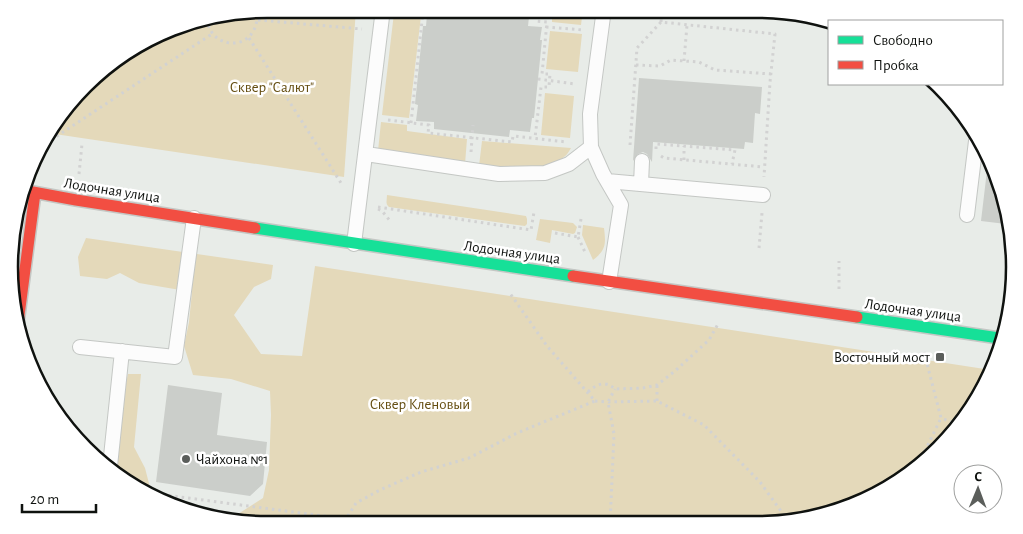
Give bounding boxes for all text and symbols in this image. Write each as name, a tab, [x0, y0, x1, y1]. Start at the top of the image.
legend	[828, 20, 1003, 85]
text: Свободно	[873, 33, 933, 48]
text: Пробка	[873, 58, 919, 73]
park label: Сквер "Салют"	[230, 80, 314, 95]
street label: Лодочная улица	[63, 175, 161, 206]
street label: Лодочная улица	[463, 238, 561, 267]
street label: Лодочная улица	[864, 296, 962, 325]
place label: Восточный мост	[834, 350, 931, 365]
marker: Восточный мост	[934, 351, 946, 363]
park label: Сквер Кленовый	[370, 397, 470, 412]
place label: Чайхона №1	[196, 452, 268, 467]
marker: Чайхона №1	[180, 453, 192, 465]
north arrow	[953, 464, 1003, 514]
text: С	[974, 470, 982, 484]
scale bar	[22, 482, 96, 514]
text: 20 m	[30, 492, 59, 507]

